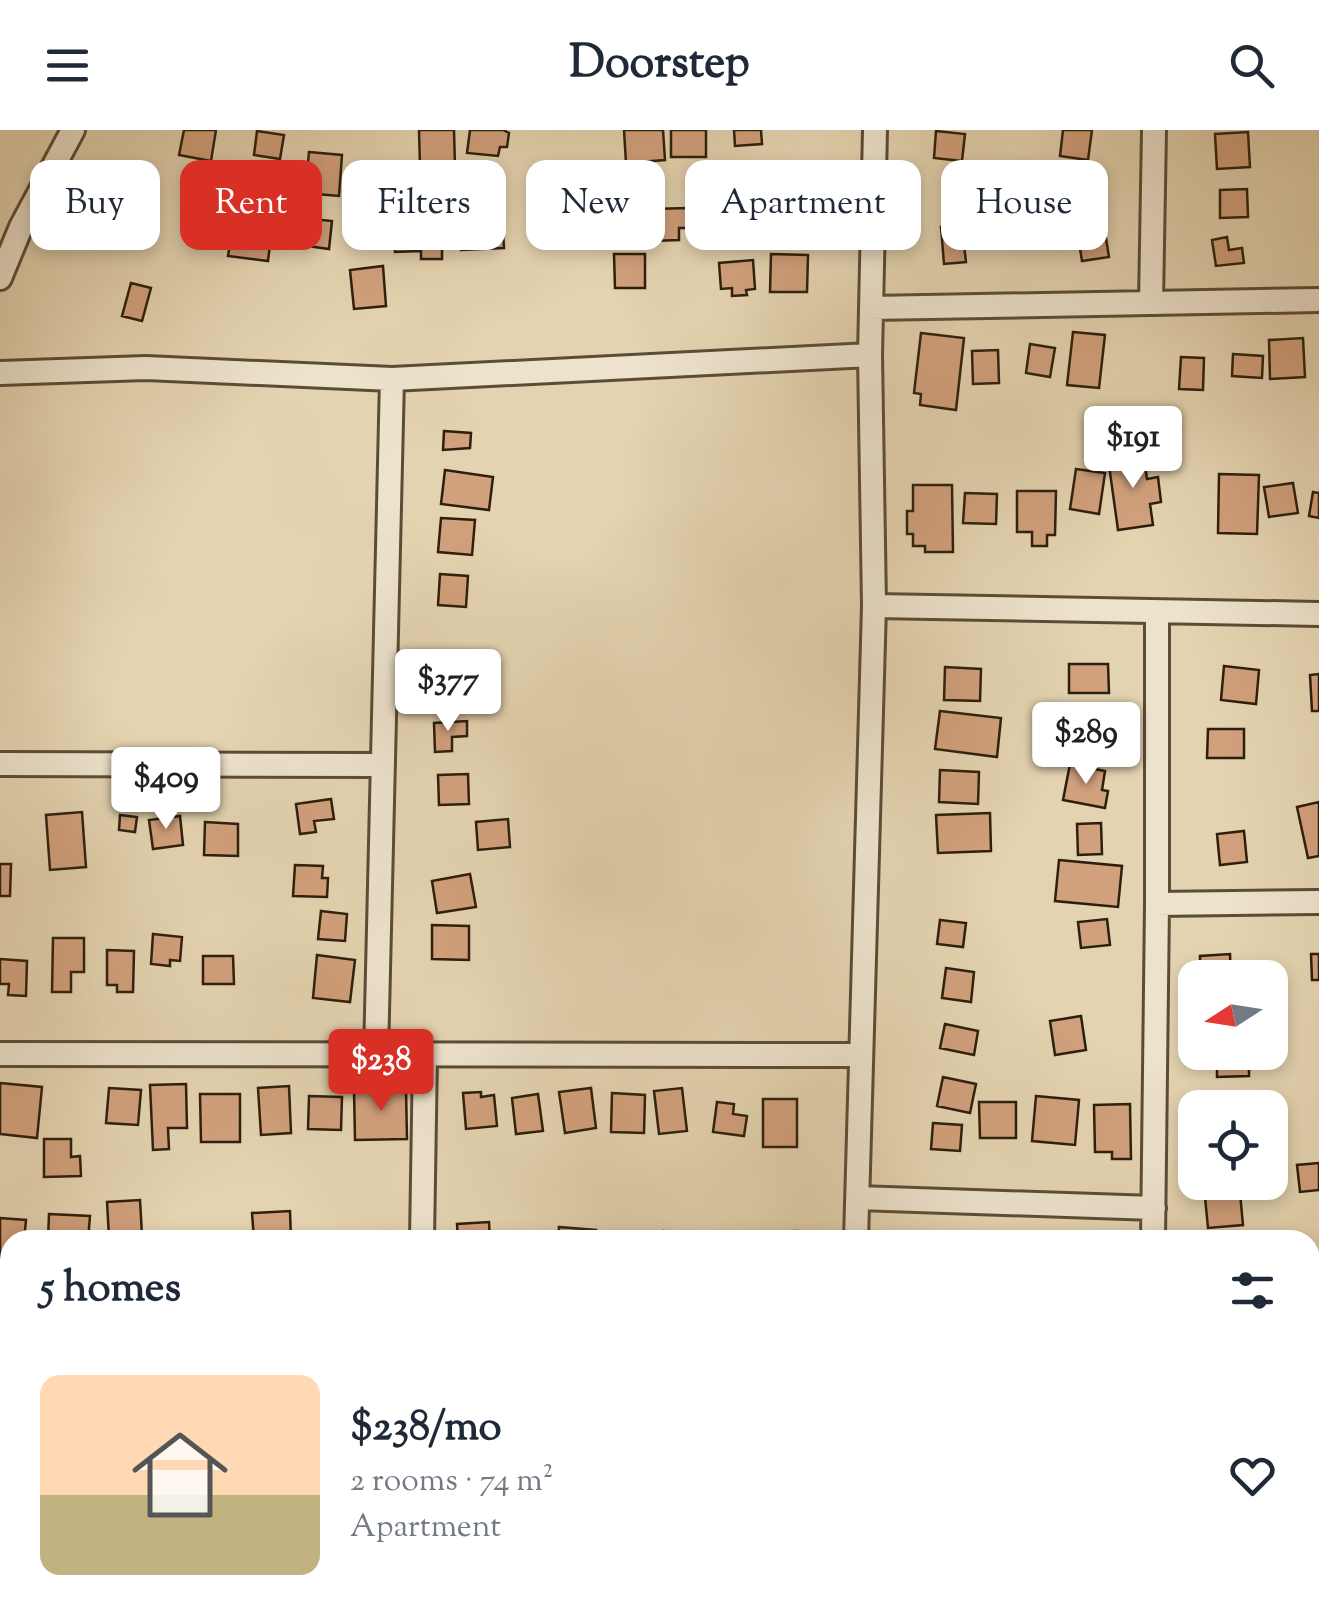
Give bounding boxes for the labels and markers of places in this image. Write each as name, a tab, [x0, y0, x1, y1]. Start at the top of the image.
pin: $191	[1074, 406, 1192, 491]
pin: $377	[389, 649, 507, 734]
pin: $289	[1027, 702, 1145, 787]
pin: $409	[107, 747, 225, 832]
pin: $238	[322, 1029, 440, 1114]

